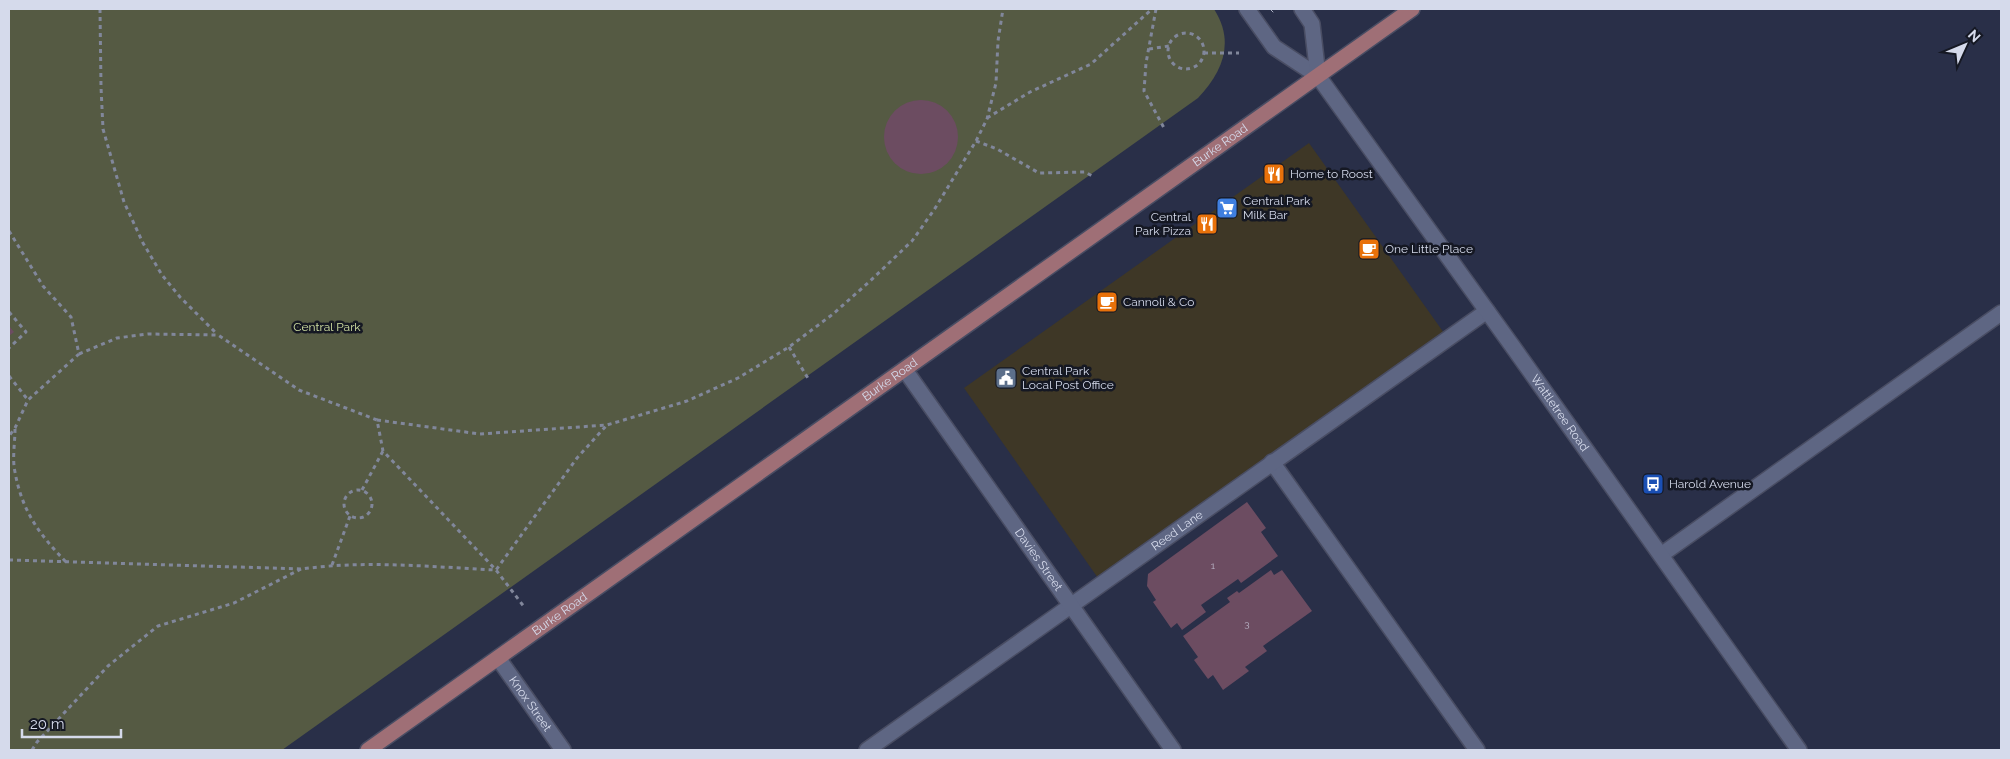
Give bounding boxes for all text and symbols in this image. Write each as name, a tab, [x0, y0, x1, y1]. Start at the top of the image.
north arrow	[1940, 20, 1990, 70]
text: N	[1965, 27, 1984, 45]
street label: Burke Road	[1190, 121, 1250, 169]
restaurant icon: Home to Roost	[1262, 162, 1286, 186]
place label: Home to Roost	[1290, 167, 1373, 181]
place label: Central Park Milk Bar	[1243, 194, 1311, 222]
supermarket icon: Central Park Milk Bar	[1215, 196, 1239, 220]
place label: Central Park Pizza	[1135, 210, 1192, 238]
restaurant icon: Central Park Pizza	[1195, 212, 1219, 236]
cafe icon: One Little Place	[1357, 237, 1381, 261]
place label: One Little Place	[1385, 242, 1473, 256]
cafe icon: Cannoli & Co	[1095, 290, 1119, 314]
place label: Cannoli & Co	[1123, 295, 1194, 309]
park label: Central Park	[293, 320, 361, 334]
street label: Burke Road	[860, 355, 920, 404]
place label: Central Park Local Post Office	[1022, 364, 1114, 392]
public building icon: Central Park Local Post Office	[994, 366, 1018, 390]
street label: Wattletree Road	[1528, 372, 1592, 454]
bus stop icon: Harold Avenue	[1641, 472, 1665, 496]
place label: Harold Avenue	[1669, 477, 1751, 491]
street label: Reed Lane	[1149, 507, 1206, 553]
street label: Davies Street	[1012, 526, 1066, 594]
house number: 1	[1211, 560, 1216, 571]
street label: Burke Road	[529, 590, 590, 638]
house number: 3	[1244, 618, 1250, 629]
street label: Knox Street	[506, 674, 555, 734]
scale bar	[22, 706, 121, 738]
text: 20 m	[30, 715, 65, 733]

